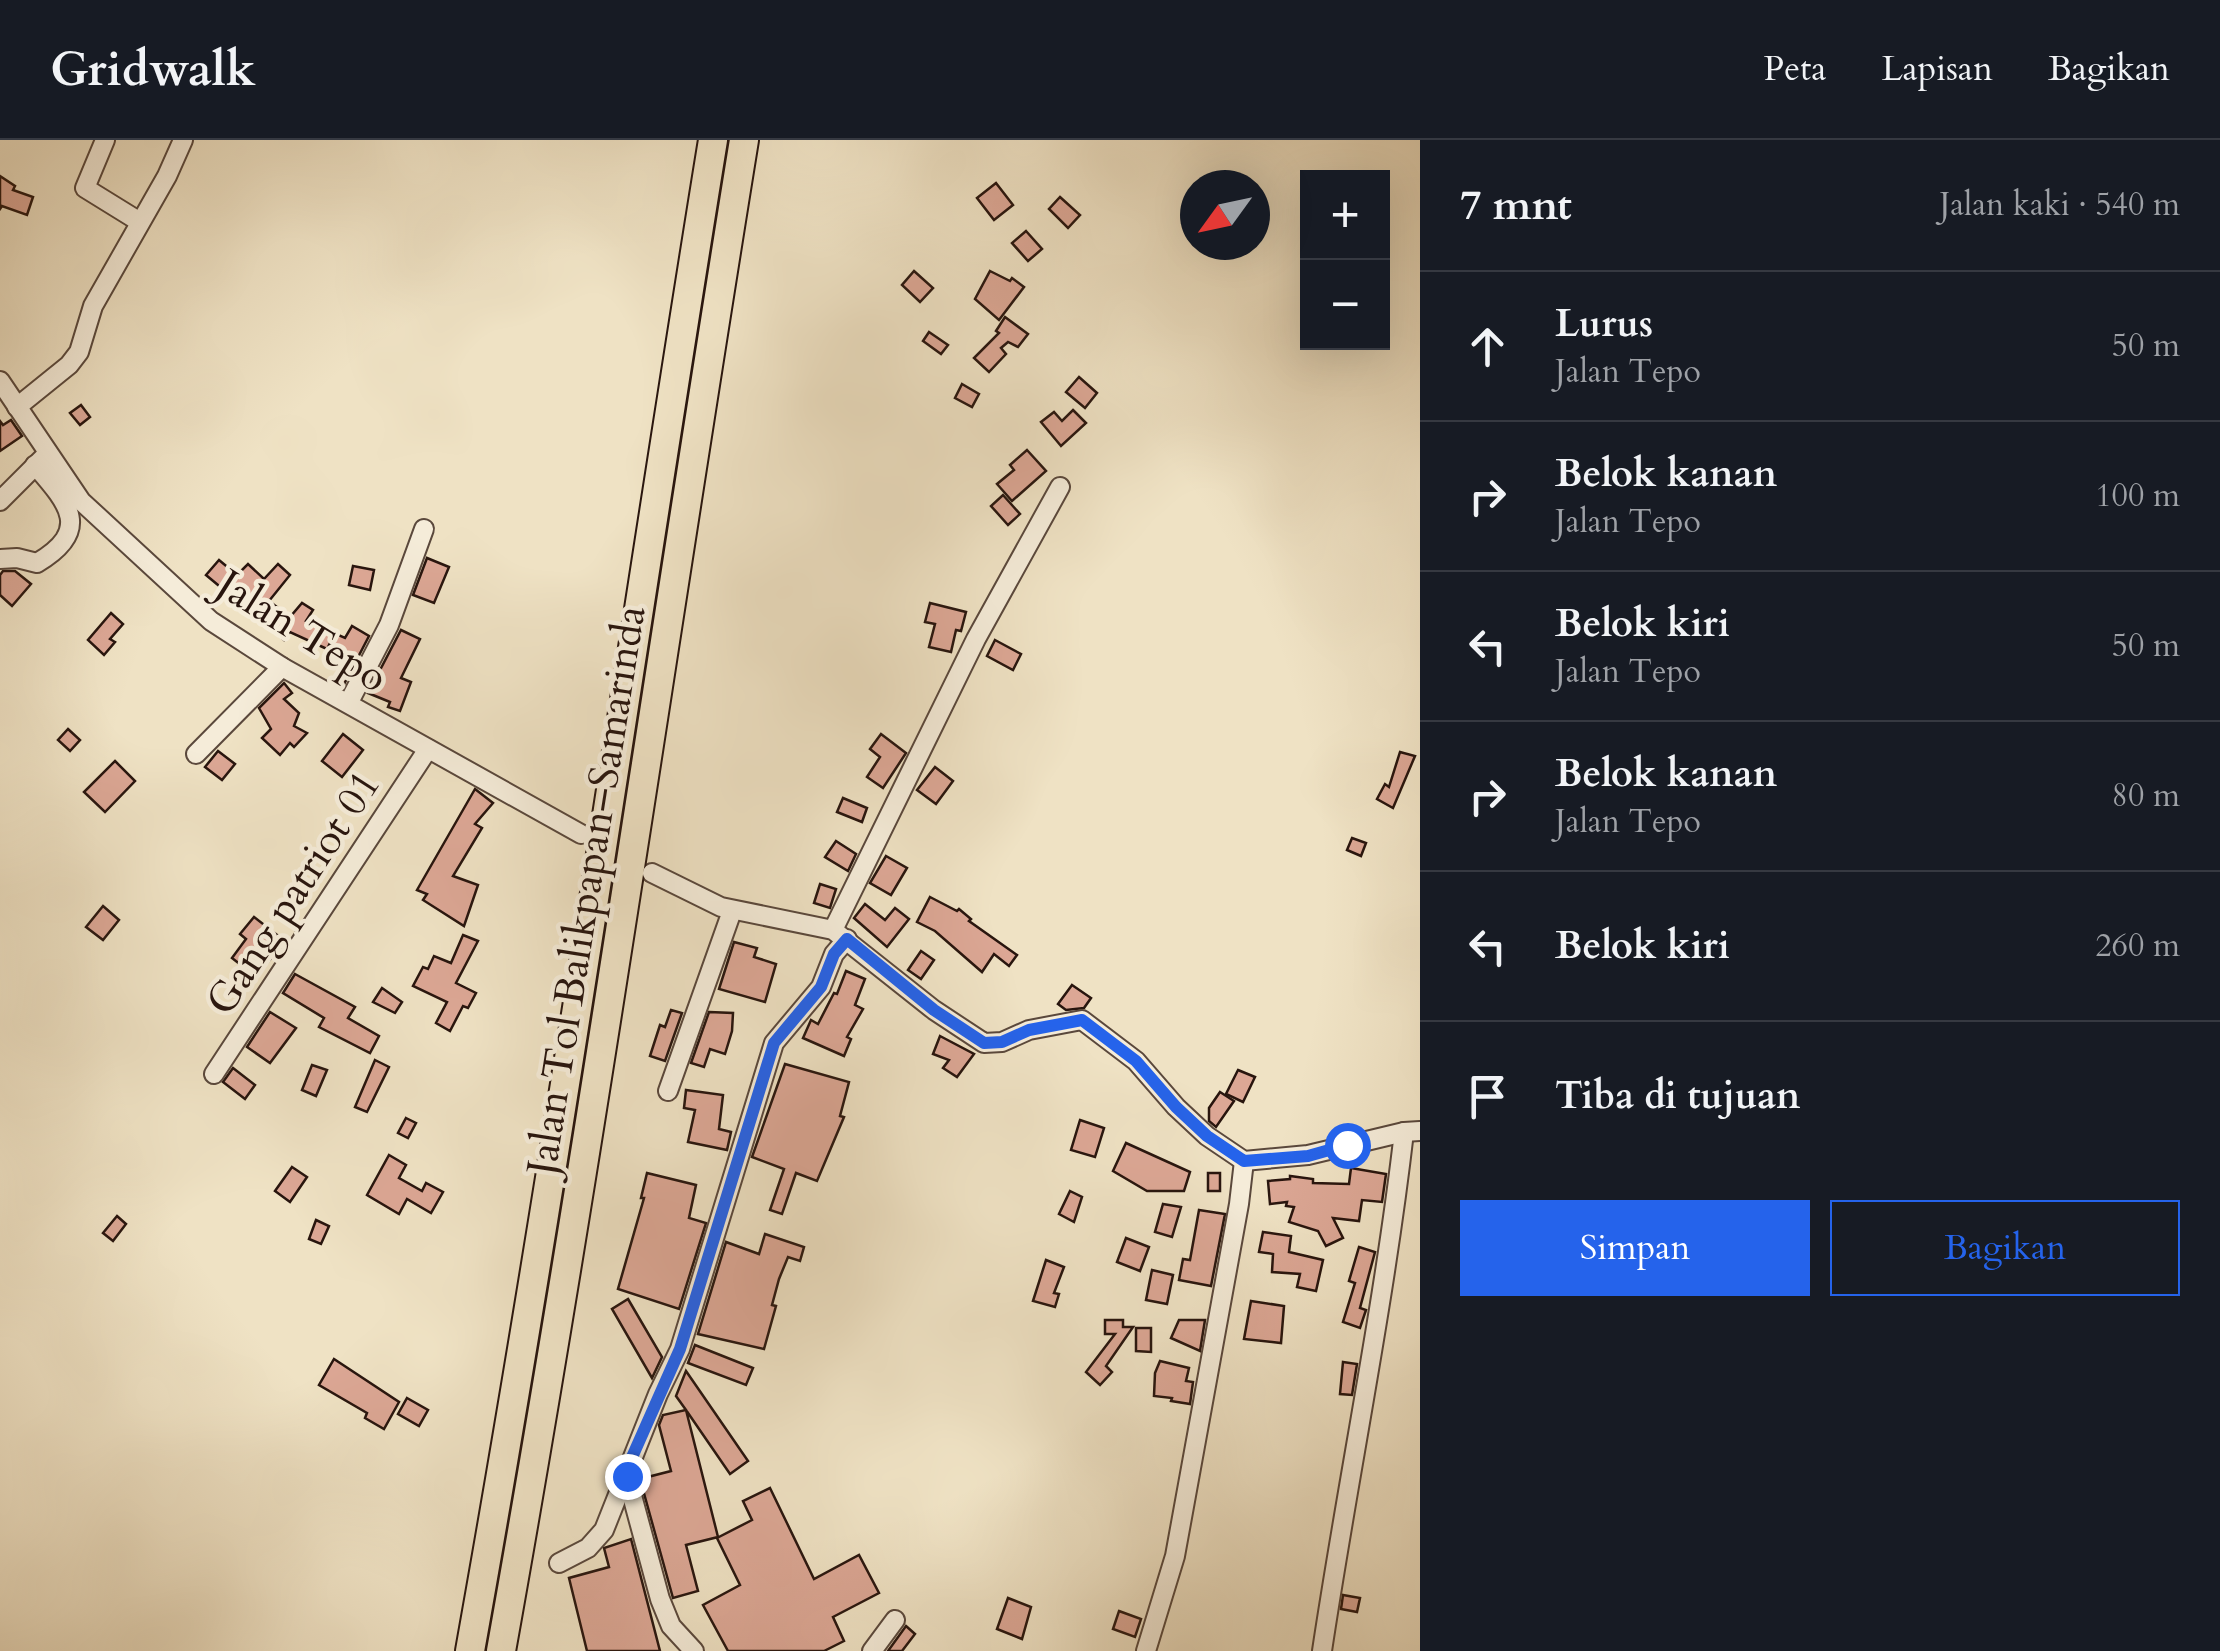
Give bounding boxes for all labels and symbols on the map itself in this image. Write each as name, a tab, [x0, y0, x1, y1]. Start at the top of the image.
north arrow	[1180, 170, 1270, 260]
street label: Jalan Tepo	[201, 553, 398, 706]
street label: Jalan Tol Balikpapan–Samarinda	[512, 601, 660, 1185]
street label: Gang patriot 01	[193, 759, 394, 1026]
route start	[1325, 1123, 1371, 1169]
route end	[605, 1454, 651, 1500]

